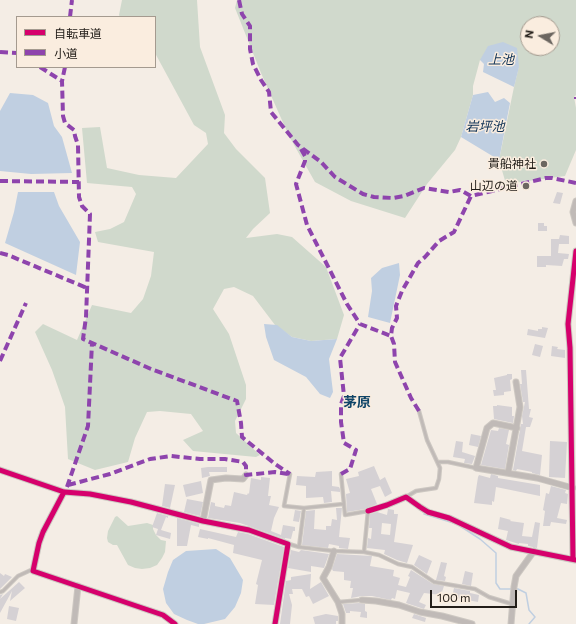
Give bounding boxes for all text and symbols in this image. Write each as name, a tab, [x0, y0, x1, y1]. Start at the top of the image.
legend	[16, 16, 156, 68]
north arrow	[520, 16, 560, 56]
text: 自転車道	[54, 26, 102, 40]
text: N	[522, 29, 536, 39]
text: 小道	[54, 46, 78, 60]
water label: 上池	[488, 52, 514, 68]
water label: 岩坪池	[466, 119, 504, 135]
place label: 貴船神社	[488, 157, 536, 171]
marker: 貴船神社	[539, 159, 549, 169]
place label: 山辺の道	[470, 179, 518, 193]
marker: 山辺の道	[521, 181, 531, 191]
district label: 茅原	[343, 394, 371, 410]
scale bar	[432, 582, 519, 608]
text: 100 m	[437, 590, 471, 604]

